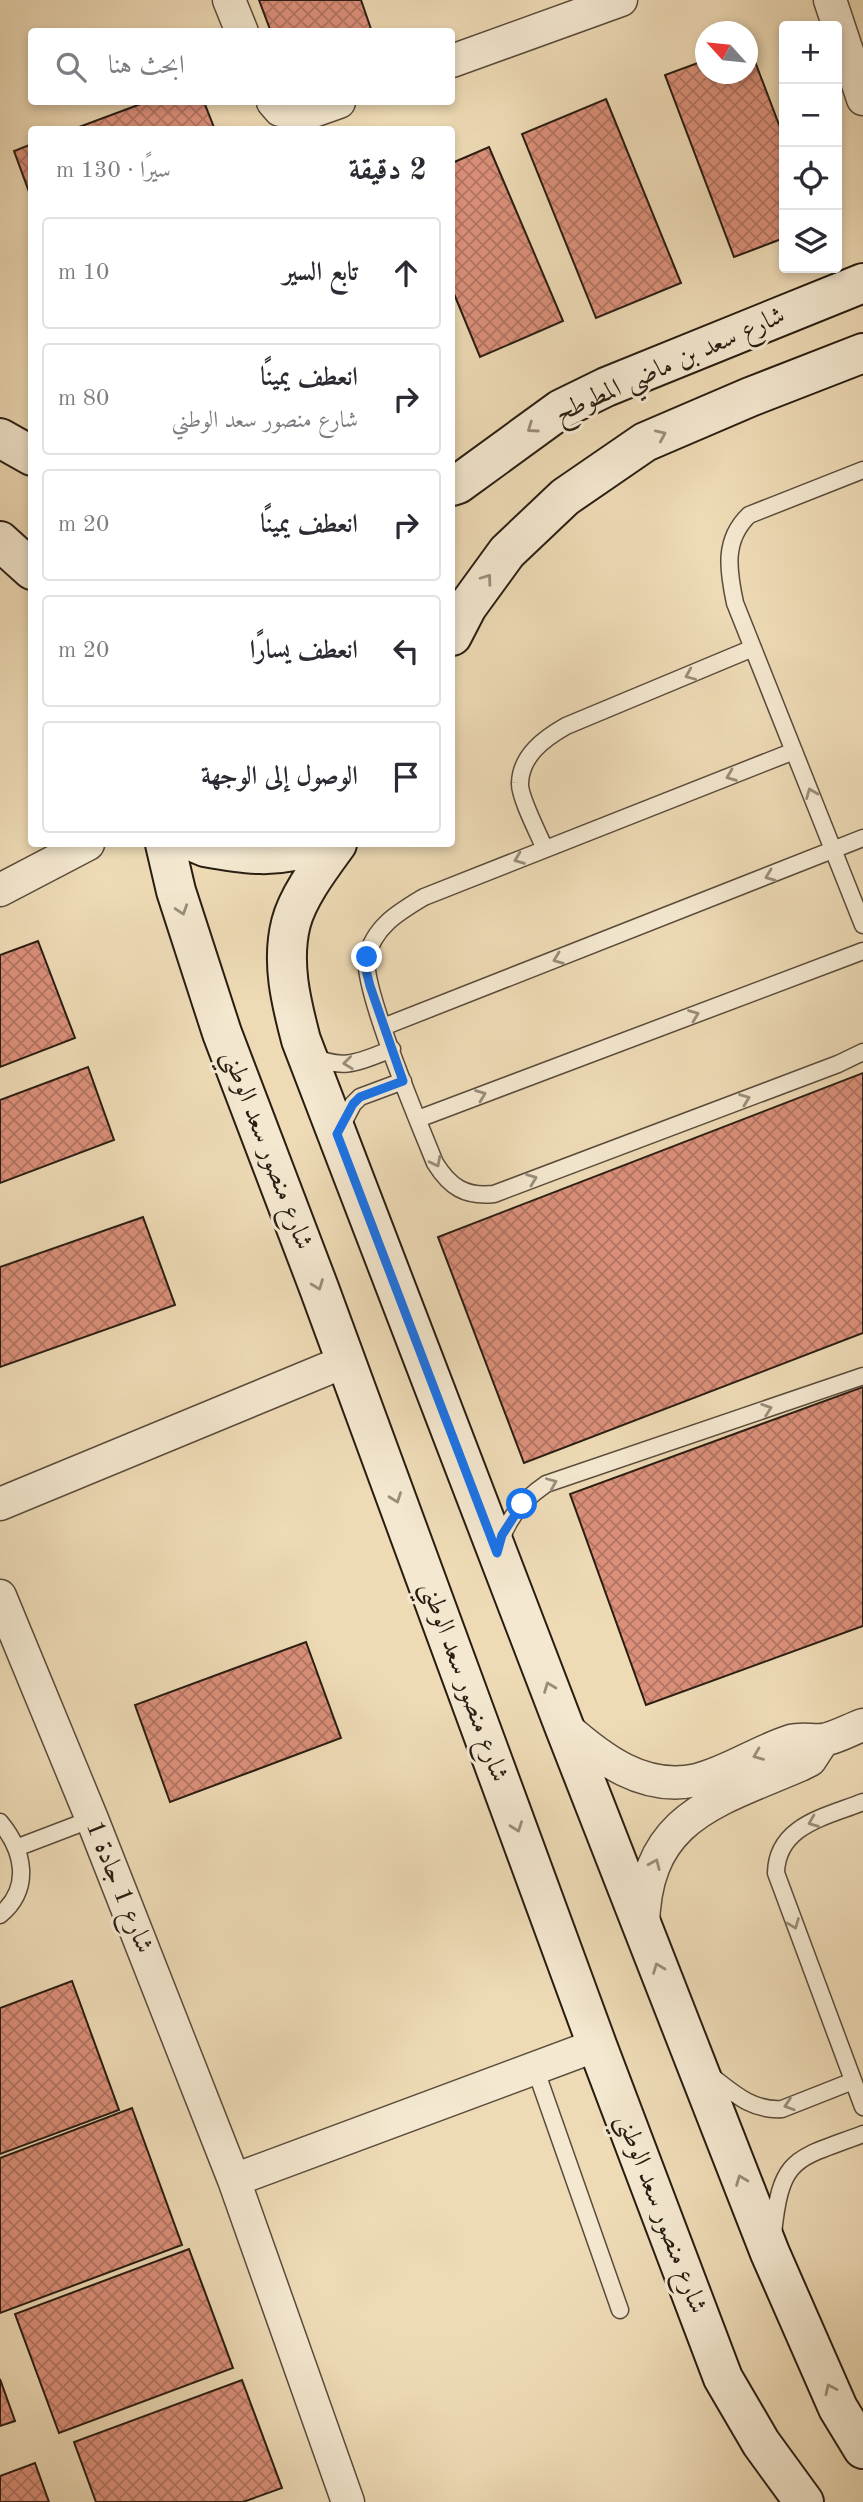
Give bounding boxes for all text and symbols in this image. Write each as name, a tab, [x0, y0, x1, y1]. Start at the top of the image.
north arrow	[695, 21, 758, 84]
map controls	[779, 21, 842, 273]
button: +	[779, 21, 842, 84]
search box	[28, 28, 455, 105]
icon: search	[52, 48, 90, 86]
text: ابحث هنا	[108, 53, 185, 79]
button: −	[779, 84, 842, 147]
button: locate	[779, 147, 842, 210]
text: 2 دقيقة	[349, 156, 427, 186]
text: سيرًا · 130 m	[56, 159, 171, 182]
button: layers	[779, 210, 842, 273]
icon: ahead	[387, 254, 425, 292]
text: تابع السير	[283, 260, 358, 286]
text: 10 m	[58, 261, 109, 284]
street label: شارع سعد بن ماضي المطوطح	[551, 303, 793, 436]
text: انعطف يمينًا	[260, 365, 358, 391]
icon: right	[387, 380, 425, 418]
text: 80 m	[58, 387, 109, 410]
text: شارع منصور سعد الوطني	[171, 409, 358, 432]
one-way arrow	[527, 420, 540, 432]
one-way arrow	[654, 429, 666, 443]
icon: right	[387, 506, 425, 544]
text: انعطف يمينًا	[260, 512, 358, 538]
text: 20 m	[58, 513, 109, 536]
one-way arrow	[479, 574, 491, 586]
icon: left	[387, 632, 425, 670]
text: انعطف يسارًا	[250, 638, 358, 664]
text: 20 m	[58, 639, 109, 662]
one-way arrow	[685, 666, 697, 680]
icon: arrive	[387, 758, 425, 796]
text: الوصول إلى الوجهة	[201, 764, 358, 790]
one-way arrow	[725, 768, 737, 782]
one-way arrow	[805, 788, 819, 800]
one-way arrow	[513, 851, 525, 865]
one-way arrow	[764, 867, 776, 881]
one-way arrow	[174, 903, 189, 915]
route end	[351, 941, 382, 972]
one-way arrow	[553, 950, 565, 964]
one-way arrow	[688, 1009, 700, 1023]
street label: شارع منصور سعد الوطني	[209, 1047, 317, 1256]
one-way arrow	[342, 1055, 354, 1070]
one-way arrow	[475, 1090, 487, 1104]
one-way arrow	[739, 1093, 751, 1107]
one-way arrow	[427, 1155, 441, 1167]
one-way arrow	[526, 1173, 538, 1187]
one-way arrow	[310, 1278, 324, 1290]
one-way arrow	[760, 1403, 772, 1417]
one-way arrow	[545, 1477, 557, 1491]
route start	[506, 1488, 537, 1519]
one-way arrow	[388, 1492, 402, 1504]
street label: شارع منصور سعد الوطني	[407, 1578, 512, 1789]
one-way arrow	[543, 1682, 557, 1694]
one-way arrow	[753, 1747, 765, 1761]
one-way arrow	[808, 1814, 820, 1828]
street label: شارع 1 جادة 1	[74, 1817, 157, 1959]
one-way arrow	[509, 1820, 523, 1832]
one-way arrow	[647, 1858, 661, 1871]
one-way arrow	[785, 1917, 799, 1929]
one-way arrow	[653, 1962, 667, 1974]
one-way arrow	[784, 2097, 796, 2111]
street label: شارع منصور سعد الوطني	[603, 2111, 711, 2320]
one-way arrow	[736, 2174, 750, 2186]
one-way arrow	[824, 2384, 838, 2396]

